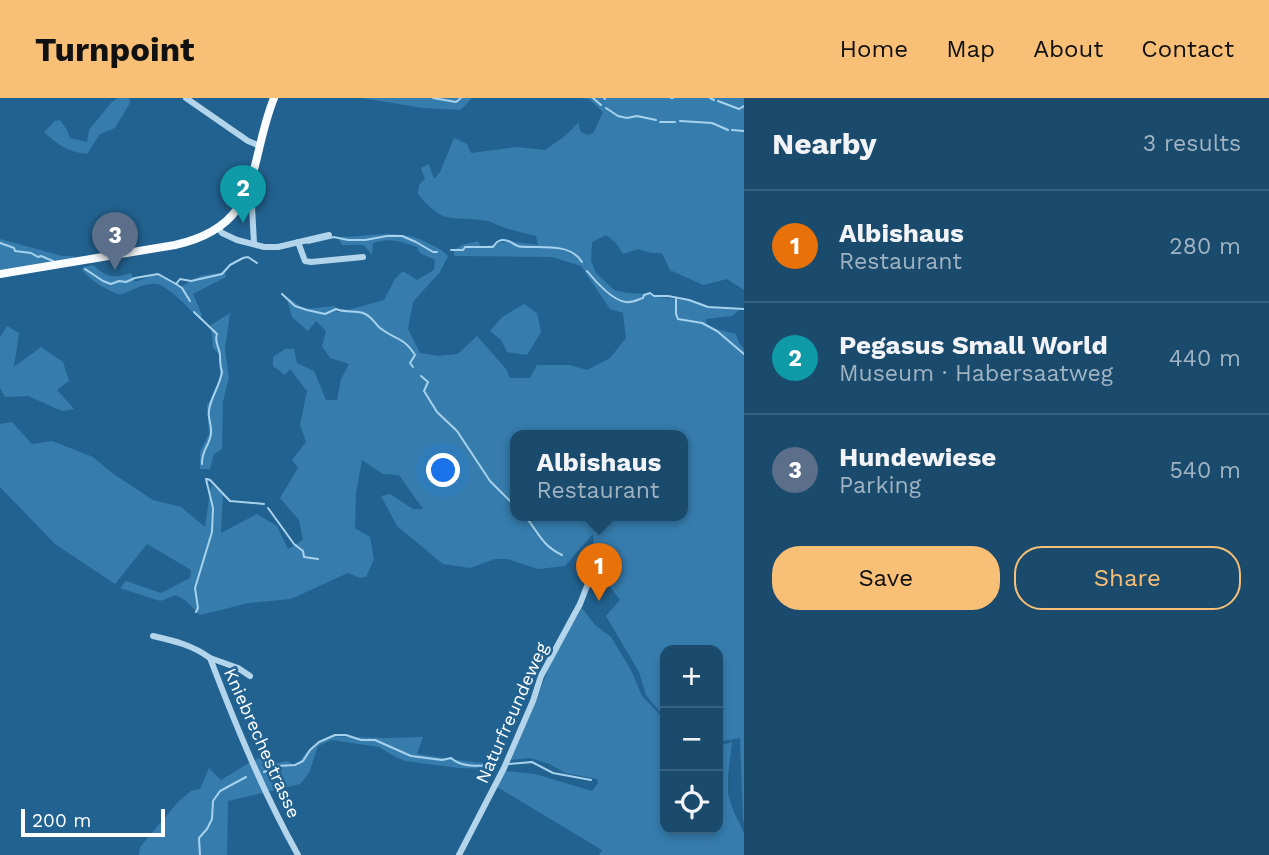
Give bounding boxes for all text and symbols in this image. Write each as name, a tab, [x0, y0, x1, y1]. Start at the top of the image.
text: Turnpoint	[35, 30, 194, 69]
text: Home	[840, 35, 908, 63]
text: Map	[946, 35, 995, 63]
text: About	[1033, 35, 1103, 63]
text: Contact	[1141, 35, 1234, 63]
text: Nearby	[772, 126, 877, 161]
text: 3 results	[1143, 130, 1241, 157]
pin: 2	[220, 165, 266, 223]
pin: 3	[92, 212, 138, 270]
text: Albishaus	[839, 218, 964, 248]
text: 1	[790, 233, 800, 260]
text: 280 m	[1169, 233, 1241, 260]
text: Restaurant	[839, 248, 962, 275]
text: Pegasus Small World	[839, 330, 1108, 360]
text: 2	[788, 345, 802, 372]
text: 440 m	[1169, 345, 1241, 372]
text: Museum · Habersaatweg	[839, 360, 1113, 387]
popup	[510, 430, 688, 521]
text: Hundewiese	[839, 442, 996, 472]
text: Albishaus	[537, 447, 661, 477]
your location	[426, 453, 460, 487]
text: 3	[788, 457, 802, 484]
text: 540 m	[1169, 457, 1241, 484]
text: Parking	[839, 472, 921, 499]
text: Restaurant	[537, 477, 659, 504]
pin: 1	[576, 543, 622, 601]
button: Save	[772, 546, 1000, 610]
button: Share	[1014, 546, 1241, 610]
street label: Naturfreundeweg	[471, 639, 552, 786]
map controls	[660, 645, 723, 834]
button: +	[660, 645, 723, 708]
street label: Kniebrechestrasse	[220, 664, 305, 821]
button: −	[660, 708, 723, 771]
button: locate	[660, 771, 723, 834]
scale bar	[21, 806, 164, 838]
text: 200 m	[32, 809, 91, 832]

